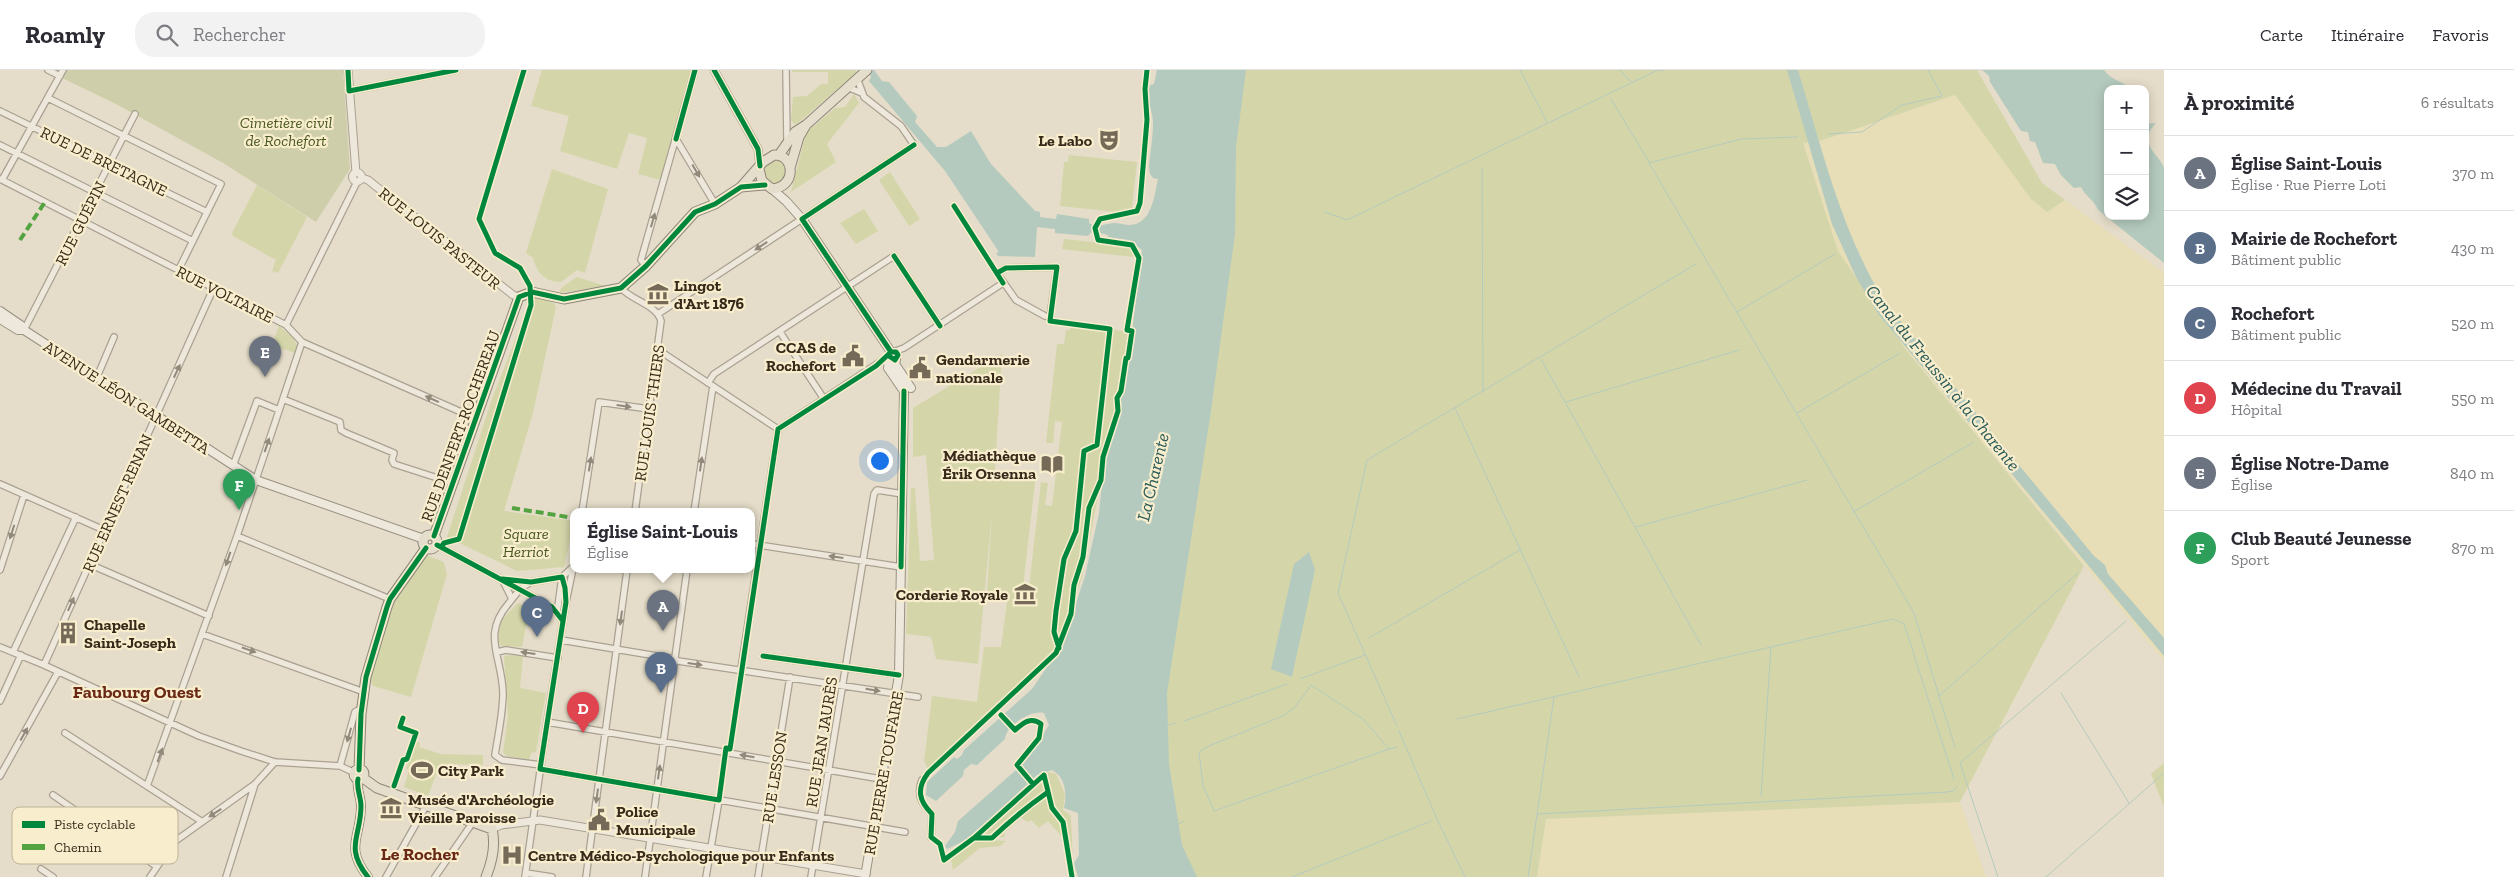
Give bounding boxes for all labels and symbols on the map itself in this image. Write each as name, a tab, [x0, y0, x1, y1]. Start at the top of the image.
park label: Cimetière civil de Rochefort	[240, 113, 332, 150]
street label: RUE DE BRETAGNE	[37, 123, 170, 200]
theatre icon: Le Labo	[1096, 127, 1122, 153]
place label: Le Labo	[1038, 131, 1093, 150]
one-way arrow	[691, 165, 700, 178]
street label: RUE GUÉPIN	[51, 178, 110, 269]
street label: RUE LOUIS PASTEUR	[375, 183, 505, 293]
one-way arrow	[649, 213, 657, 228]
one-way arrow	[754, 241, 767, 251]
street label: RUE VOLTAIRE	[173, 262, 277, 327]
place label: Lingot d'Art 1876	[674, 276, 745, 313]
museum icon: Lingot d'Art 1876	[645, 281, 671, 307]
water label: Canal du Freussin à la Charente	[1861, 281, 2025, 476]
street label: RUE DENFERT-ROCHEREAU	[417, 328, 504, 524]
pin: E	[249, 336, 281, 377]
street label: AVENUE LÉON GAMBETTA	[40, 337, 214, 459]
place label: CCAS de Rochefort	[766, 338, 837, 375]
street label: RUE LOUIS THIERS	[630, 343, 668, 483]
public building icon: CCAS de Rochefort	[840, 343, 866, 369]
place label: Gendarmerie nationale	[936, 350, 1030, 387]
public building icon: Gendarmerie nationale	[907, 355, 933, 381]
one-way arrow	[174, 364, 182, 378]
one-way arrow	[425, 394, 439, 402]
one-way arrow	[617, 402, 633, 410]
street label: RUE ERNEST RENAN	[78, 431, 157, 575]
water label: La Charente	[1132, 431, 1174, 523]
one-way arrow	[264, 437, 272, 452]
place label: Médiathèque Érik Orsenna	[942, 446, 1036, 483]
your location	[867, 448, 893, 474]
library icon: Médiathèque Érik Orsenna	[1039, 451, 1065, 477]
one-way arrow	[586, 456, 594, 472]
one-way arrow	[697, 456, 705, 472]
pin: F	[223, 469, 255, 510]
park label: Square Herriot	[503, 524, 550, 561]
one-way arrow	[8, 525, 15, 540]
one-way arrow	[224, 552, 232, 567]
one-way arrow	[828, 552, 844, 560]
museum icon: Corderie Royale	[1012, 581, 1038, 607]
place label: Corderie Royale	[896, 585, 1008, 604]
pin: A	[647, 590, 679, 631]
pin: C	[521, 596, 553, 637]
one-way arrow	[67, 597, 75, 611]
one-way arrow	[616, 610, 624, 626]
place label: Chapelle Saint-Joseph	[84, 615, 177, 652]
building icon: Chapelle Saint-Joseph	[55, 620, 81, 646]
one-way arrow	[241, 646, 256, 654]
one-way arrow	[519, 649, 535, 657]
pin: B	[645, 652, 677, 693]
one-way arrow	[687, 660, 703, 668]
street label: RUE JEAN JAURÈS	[802, 675, 841, 809]
district label: Faubourg Ouest	[73, 681, 202, 703]
one-way arrow	[865, 686, 881, 694]
street label: RUE PIERRE TOUFAIRE	[860, 690, 907, 857]
pin: D	[567, 692, 599, 733]
one-way arrow	[19, 727, 28, 740]
one-way arrow	[345, 727, 353, 743]
street label: RUE LESSON	[758, 730, 791, 824]
one-way arrow	[156, 747, 164, 762]
one-way arrow	[739, 752, 755, 760]
sports icon: City Park	[409, 757, 435, 783]
place label: City Park	[438, 761, 504, 780]
one-way arrow	[656, 764, 664, 780]
one-way arrow	[593, 789, 601, 805]
place label: Musée d'Archéologie Vieille Paroisse	[408, 790, 554, 827]
museum icon: Musée d'Archéologie Vieille Paroisse	[378, 795, 404, 821]
place label: Police Municipale	[616, 802, 696, 839]
legend	[12, 807, 178, 864]
public building icon: Police Municipale	[586, 807, 612, 833]
one-way arrow	[208, 808, 222, 818]
text: Piste cyclable	[54, 816, 136, 833]
text: Chemin	[54, 839, 102, 856]
hospital icon: Centre Médico-Psychologique pour Enfants	[499, 842, 525, 868]
district label: Le Rocher	[381, 843, 459, 865]
place label: Centre Médico-Psychologique pour Enfants	[528, 846, 834, 865]

